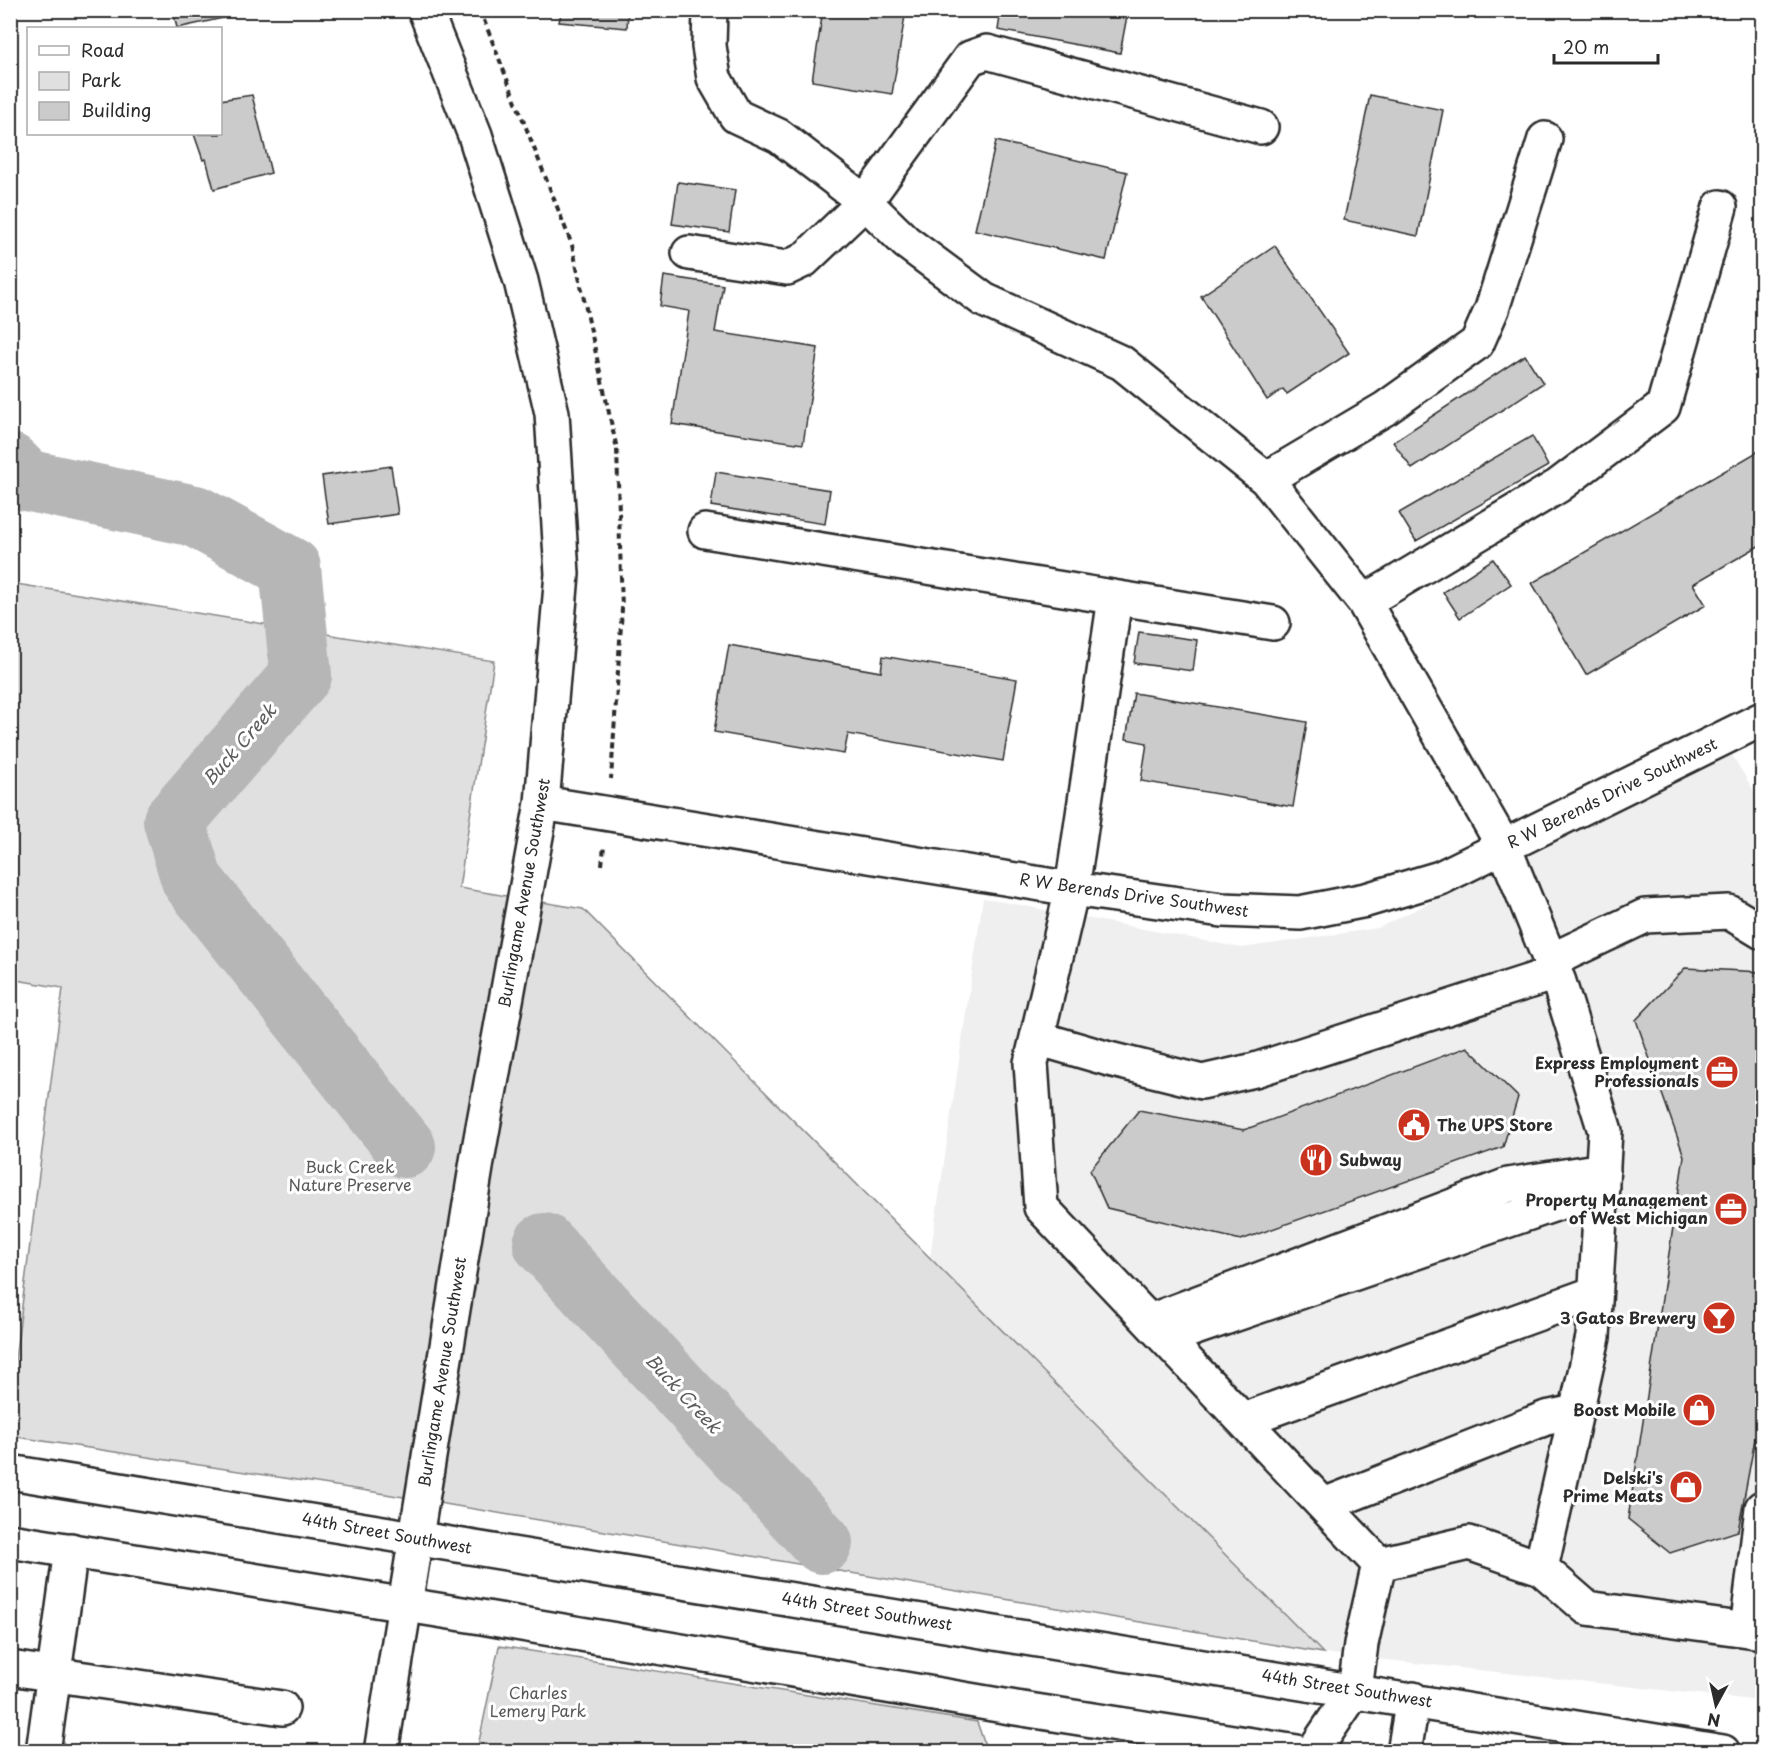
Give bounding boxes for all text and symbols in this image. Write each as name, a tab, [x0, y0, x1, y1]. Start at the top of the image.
legend	[27, 27, 222, 135]
scale bar	[1554, 27, 1658, 65]
text: 20 m	[1563, 33, 1609, 60]
text: Road	[81, 36, 125, 63]
text: Park	[81, 66, 121, 93]
text: Building	[81, 96, 151, 123]
water label: Buck Creek	[196, 696, 283, 791]
street label: R W Berends Drive Southwest	[1502, 731, 1721, 854]
street label: Burlingame Avenue Southwest	[491, 776, 555, 1010]
street label: R W Berends Drive Southwest	[1018, 866, 1250, 922]
place label: Express Employment Professionals	[1535, 1050, 1699, 1092]
office icon: Express Employment Professionals	[1704, 1054, 1740, 1090]
public building icon: The UPS Store	[1396, 1107, 1432, 1143]
place label: The UPS Store	[1437, 1112, 1553, 1136]
restaurant icon: Subway	[1298, 1142, 1334, 1178]
place label: Subway	[1339, 1147, 1402, 1171]
park label: Buck Creek Nature Preserve	[289, 1154, 411, 1196]
place label: Property Management of West Michigan	[1525, 1187, 1708, 1229]
office icon: Property Management of West Michigan	[1713, 1191, 1749, 1227]
street label: Burlingame Avenue Southwest	[411, 1255, 471, 1489]
bar icon: 3 Gatos Brewery	[1701, 1300, 1737, 1336]
place label: 3 Gatos Brewery	[1560, 1305, 1696, 1329]
water label: Buck Creek	[640, 1347, 729, 1440]
shop icon: Boost Mobile	[1681, 1392, 1717, 1428]
place label: Boost Mobile	[1573, 1397, 1676, 1421]
place label: Delski's Prime Meats	[1563, 1465, 1663, 1507]
shop icon: Delski's Prime Meats	[1668, 1469, 1704, 1505]
street label: 44th Street Southwest	[300, 1505, 474, 1559]
street label: 44th Street Southwest	[780, 1585, 954, 1635]
street label: 44th Street Southwest	[1260, 1662, 1434, 1712]
north arrow	[1686, 1675, 1746, 1735]
park label: Charles Lemery Park	[490, 1680, 587, 1722]
text: N	[1706, 1708, 1722, 1734]

